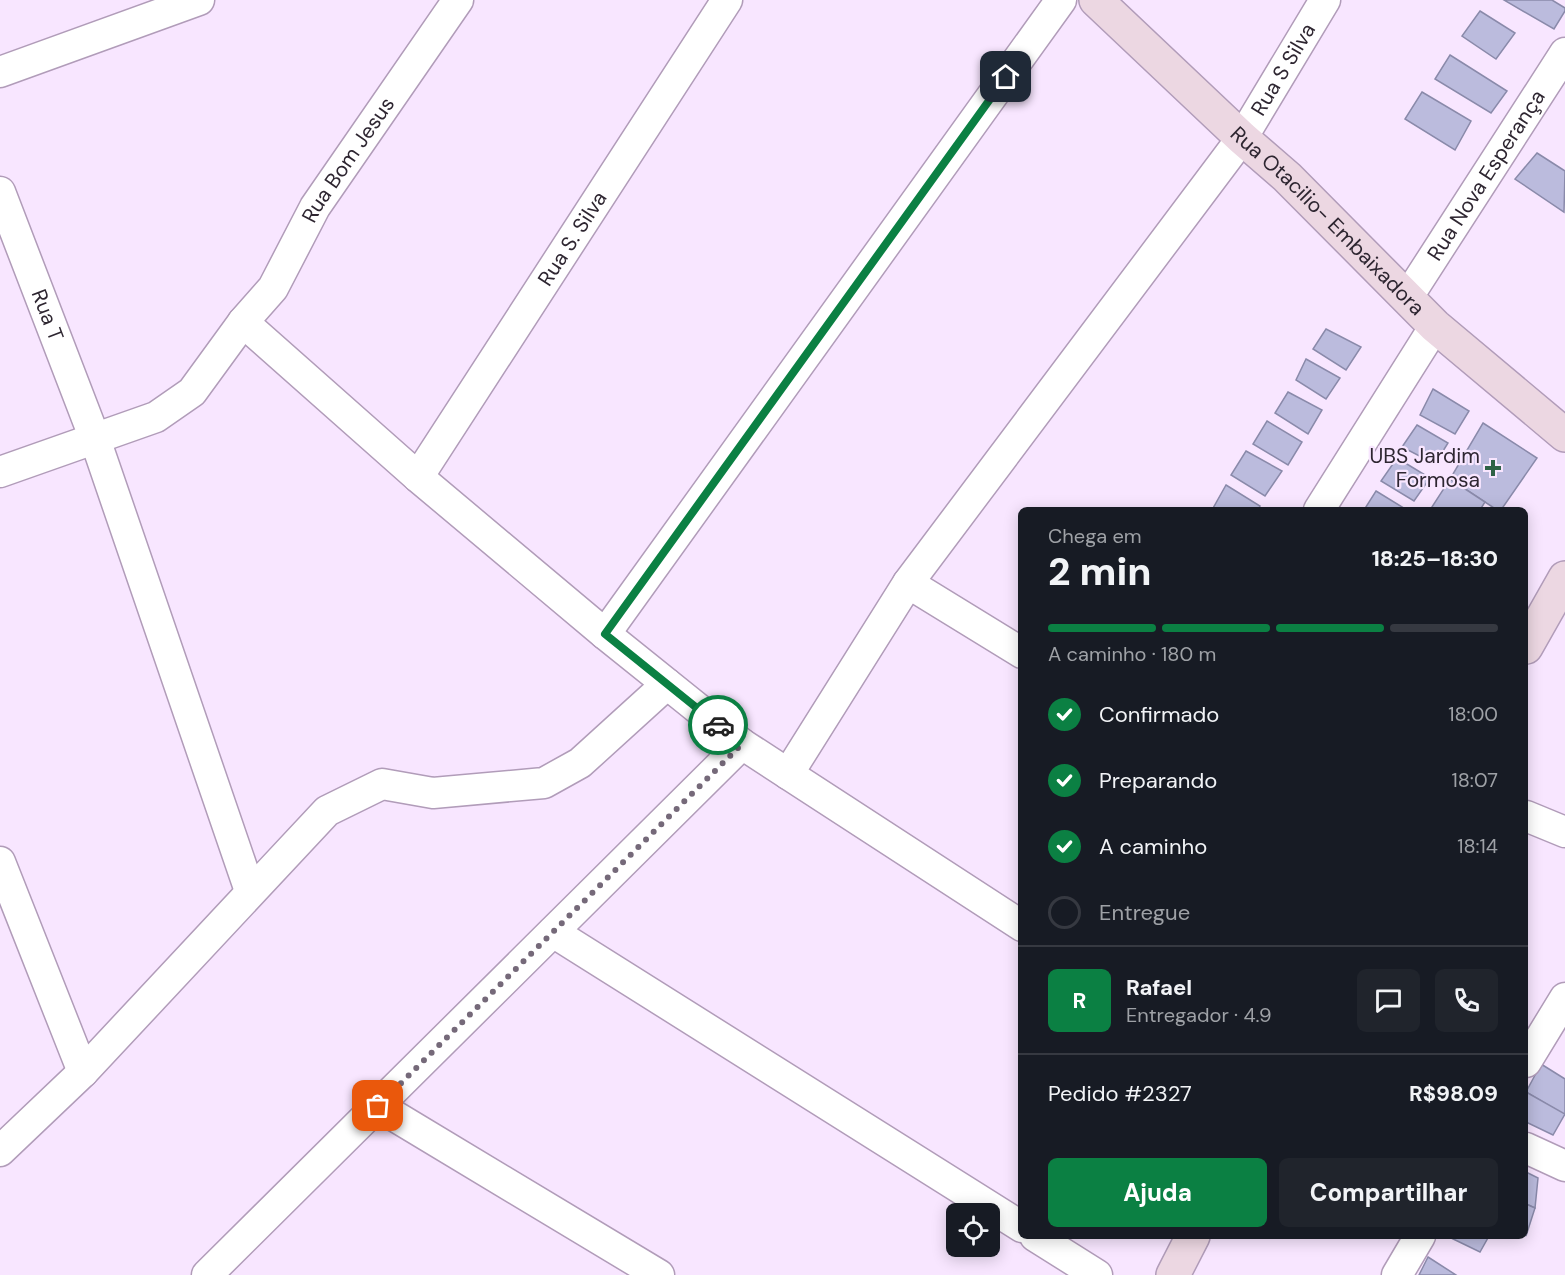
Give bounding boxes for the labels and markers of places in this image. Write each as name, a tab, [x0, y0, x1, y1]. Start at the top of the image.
pin	[980, 51, 1031, 102]
place label: UBS Jardim Formosa	[1370, 442, 1480, 494]
marker: UBS Jardim Formosa	[1484, 459, 1502, 477]
pin	[352, 1080, 403, 1131]

